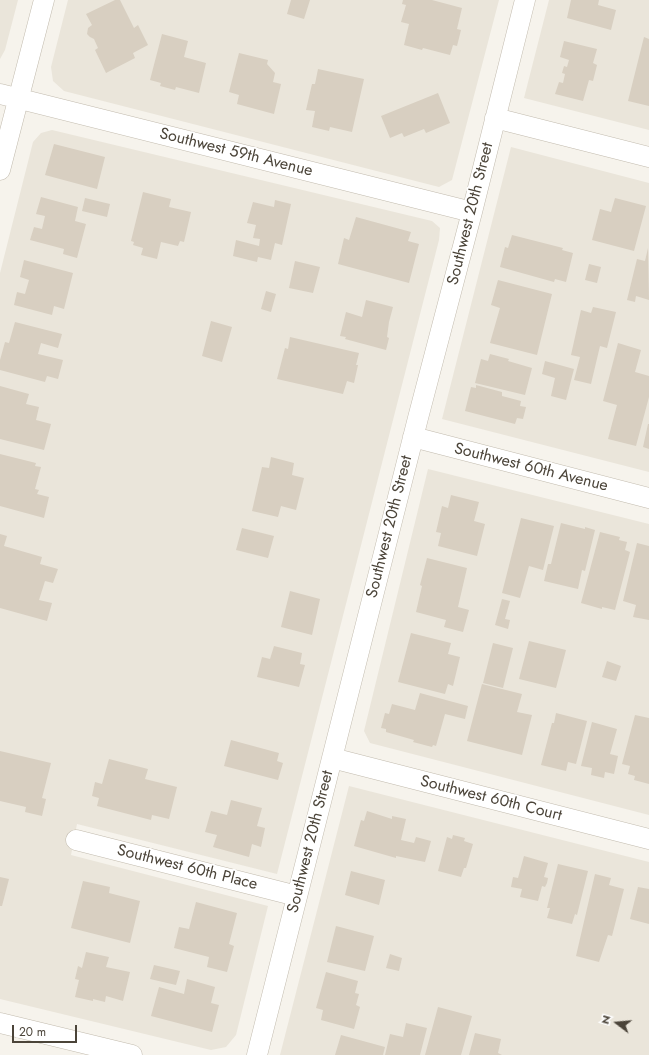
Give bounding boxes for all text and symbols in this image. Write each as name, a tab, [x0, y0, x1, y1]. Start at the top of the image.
street label: Southwest 59th Avenue	[157, 125, 315, 181]
street label: Southwest 20th Street	[444, 141, 498, 287]
street label: Southwest 60th Avenue	[452, 440, 610, 496]
street label: Southwest 20th Street	[363, 454, 417, 600]
street label: Southwest 20th Street	[284, 769, 338, 915]
street label: Southwest 60th Court	[418, 772, 564, 826]
street label: Southwest 60th Place	[115, 841, 259, 895]
north arrow	[597, 1003, 637, 1043]
text: N	[597, 1013, 614, 1026]
scale bar	[14, 1017, 79, 1043]
text: 20 m	[19, 1023, 46, 1041]

